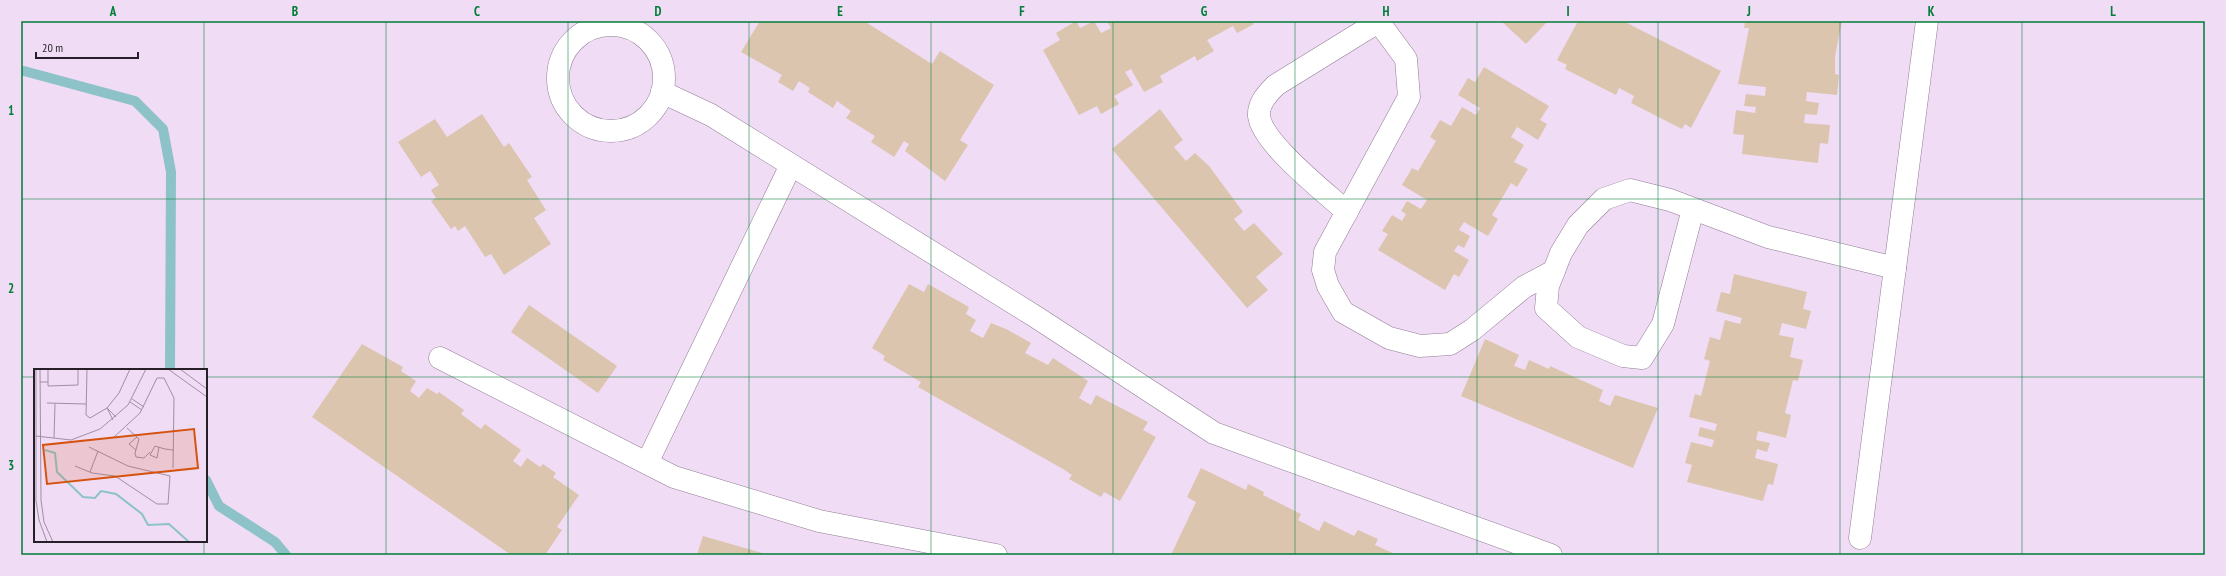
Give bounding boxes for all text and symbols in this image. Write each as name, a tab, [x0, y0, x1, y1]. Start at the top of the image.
text: A	[109, 3, 117, 20]
text: B	[292, 3, 298, 20]
text: C	[474, 3, 480, 20]
text: D	[655, 3, 662, 20]
text: E	[837, 3, 843, 20]
text: F	[1019, 3, 1025, 20]
text: G	[1201, 3, 1208, 20]
text: H	[1383, 3, 1390, 20]
text: I	[1566, 3, 1570, 20]
text: J	[1746, 3, 1751, 20]
text: K	[1928, 3, 1935, 20]
text: L	[2110, 3, 2116, 20]
scale bar	[36, 34, 138, 60]
text: 20 m	[42, 40, 63, 55]
text: 1	[8, 102, 14, 119]
text: 2	[8, 280, 14, 297]
inset map	[34, 369, 207, 542]
text: 3	[8, 457, 14, 474]

